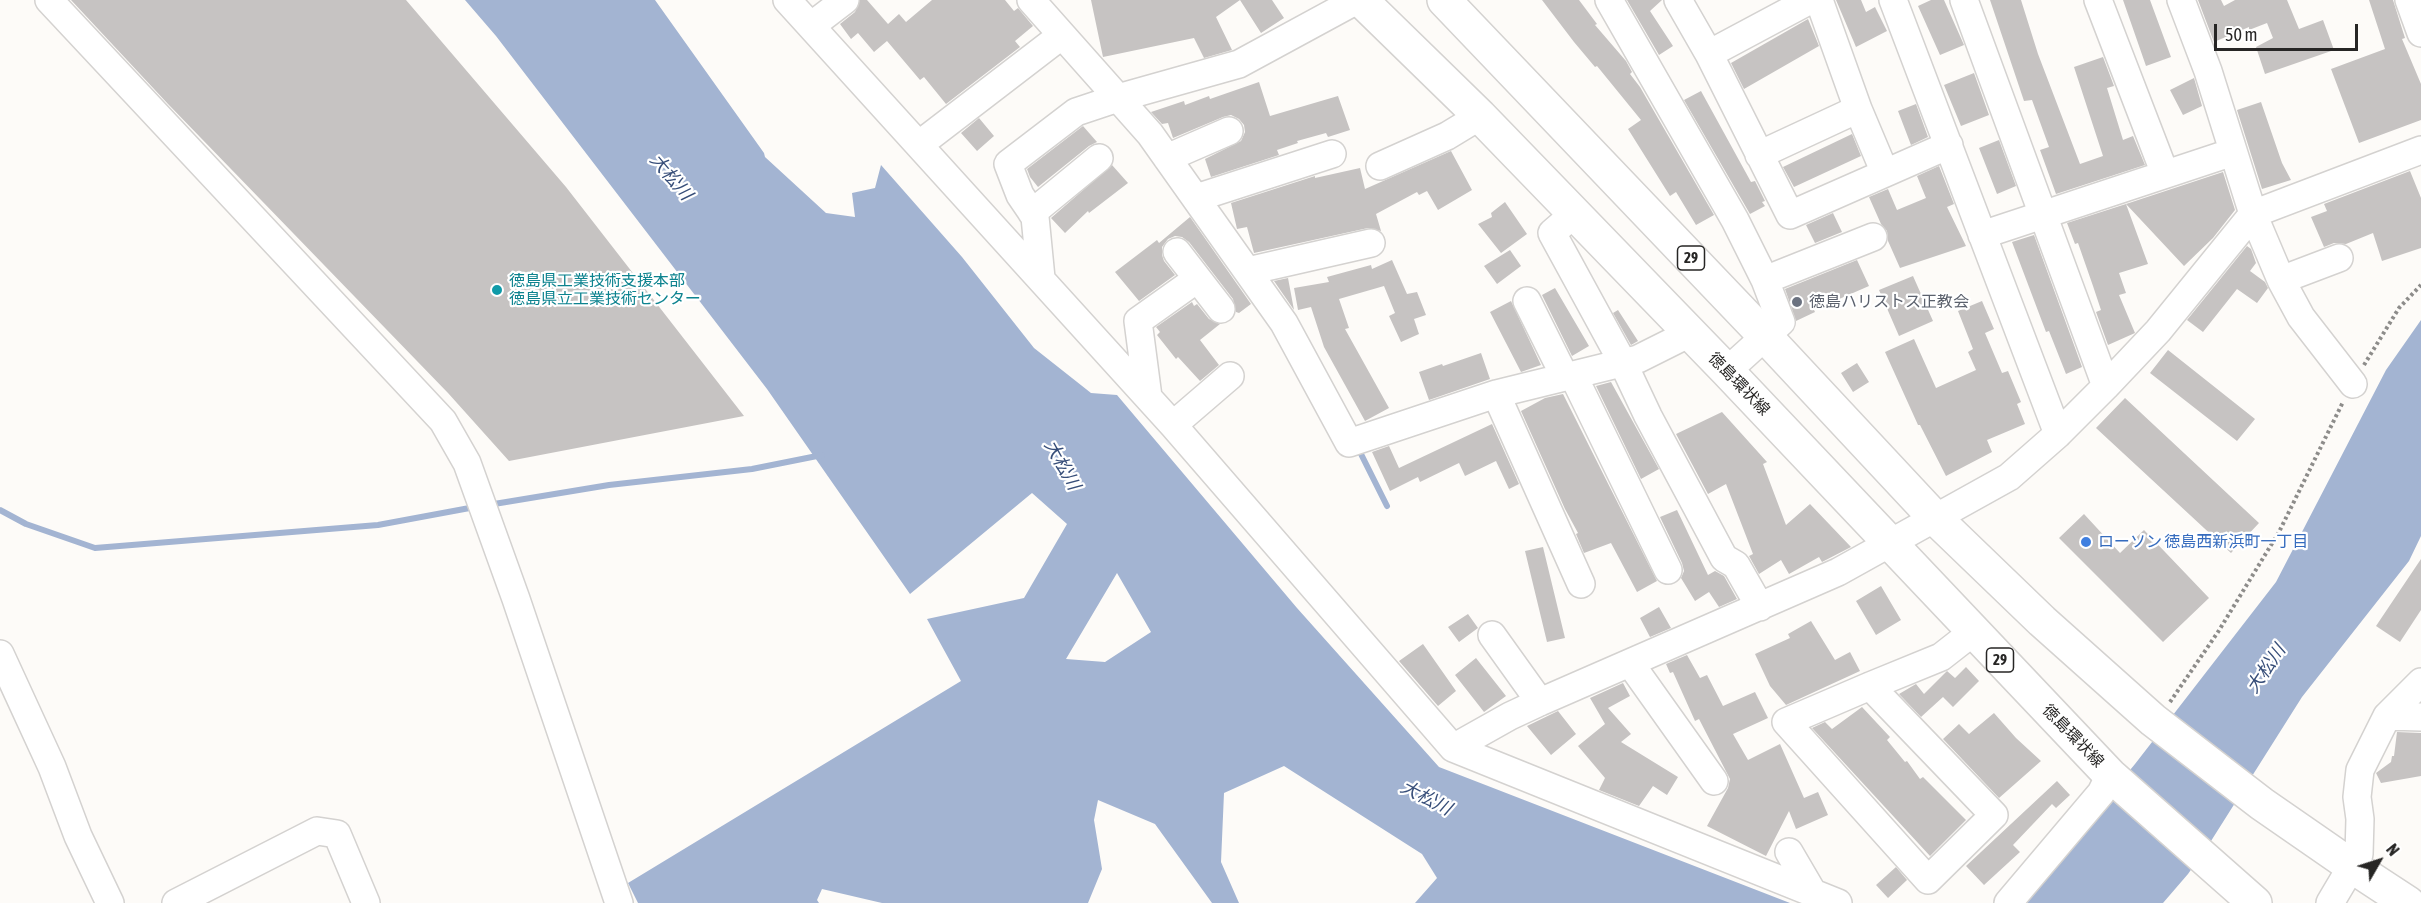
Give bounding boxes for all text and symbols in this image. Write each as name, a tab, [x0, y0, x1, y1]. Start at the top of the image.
scale bar	[2217, 12, 2361, 50]
text: 50 m	[2225, 24, 2257, 45]
water label: 大松川	[645, 149, 697, 205]
road number: 29	[1678, 246, 1704, 270]
place label: 徳島県工業技術支援本部 徳島県立工業技術センター	[509, 271, 701, 309]
marker: 徳島県工業技術支援本部 徳島県立工業技術センター	[490, 283, 504, 297]
place label: 徳島ハリストス正教会	[1809, 292, 1969, 312]
marker: 徳島ハリストス正教会	[1790, 295, 1804, 309]
street label: 徳島環状線	[1704, 349, 1774, 419]
water label: 大松川	[1039, 436, 1085, 494]
place label: ローソン 徳島西新浜町一丁目	[2098, 532, 2308, 552]
marker: ローソン 徳島西新浜町一丁目	[2079, 535, 2093, 549]
water label: 大松川	[2242, 641, 2290, 697]
road number: 29	[1986, 648, 2014, 672]
street label: 徳島環状線	[2038, 701, 2108, 771]
water label: 大松川	[1397, 776, 1455, 820]
north arrow	[2349, 831, 2409, 891]
text: N	[2383, 840, 2403, 859]

